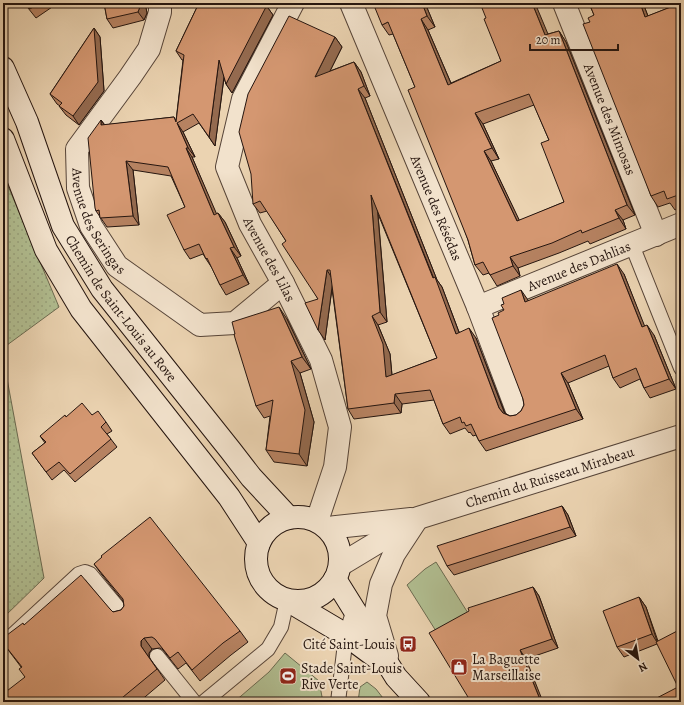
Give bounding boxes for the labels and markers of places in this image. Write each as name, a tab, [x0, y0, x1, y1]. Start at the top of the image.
bus stop icon: Cité Saint-Louis	[398, 634, 418, 654]
place label: Cité Saint-Louis	[303, 635, 395, 654]
place label: La Baguette Marseillaise	[472, 650, 541, 685]
shop icon: La Baguette Marseillaise	[449, 657, 469, 677]
place label: Stade Saint-Louis Rive Verte	[301, 659, 402, 694]
sports icon: Stade Saint-Louis Rive Verte	[278, 666, 298, 686]

